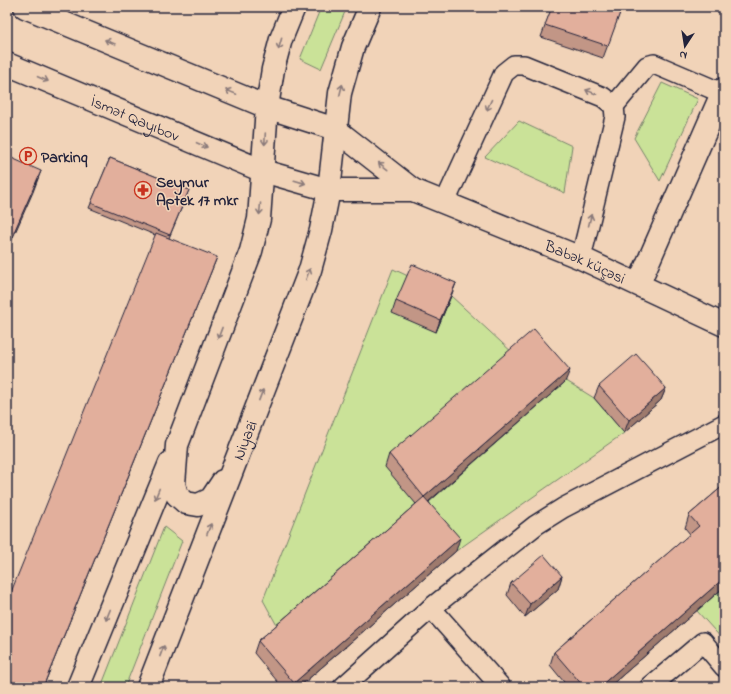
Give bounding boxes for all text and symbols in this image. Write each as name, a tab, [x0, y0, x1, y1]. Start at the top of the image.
north arrow	[665, 26, 705, 66]
one-way arrow	[276, 37, 283, 50]
one-way arrow	[105, 38, 117, 46]
text: N	[678, 46, 688, 63]
one-way arrow	[37, 75, 49, 83]
one-way arrow	[338, 84, 346, 97]
one-way arrow	[225, 88, 237, 95]
one-way arrow	[586, 88, 598, 96]
street label: İsmət Qayıbov	[86, 90, 183, 149]
one-way arrow	[485, 99, 492, 111]
one-way arrow	[261, 132, 268, 145]
one-way arrow	[195, 142, 207, 149]
parking icon: Parkinq	[18, 146, 38, 166]
place label: Parkinq	[41, 146, 88, 170]
one-way arrow	[377, 162, 388, 170]
place label: Seymur Aptek 17 mkr	[156, 171, 239, 213]
one-way arrow	[294, 179, 307, 186]
pharmacy icon: Seymur Aptek 17 mkr	[133, 180, 153, 200]
one-way arrow	[256, 202, 263, 215]
one-way arrow	[587, 214, 595, 227]
street label: Babək küçəsi	[540, 234, 629, 291]
one-way arrow	[304, 268, 312, 280]
one-way arrow	[216, 326, 224, 338]
one-way arrow	[257, 389, 265, 401]
street label: Niyazi	[227, 417, 264, 464]
one-way arrow	[153, 488, 161, 500]
one-way arrow	[205, 524, 213, 536]
one-way arrow	[104, 608, 111, 620]
one-way arrow	[159, 645, 167, 657]

